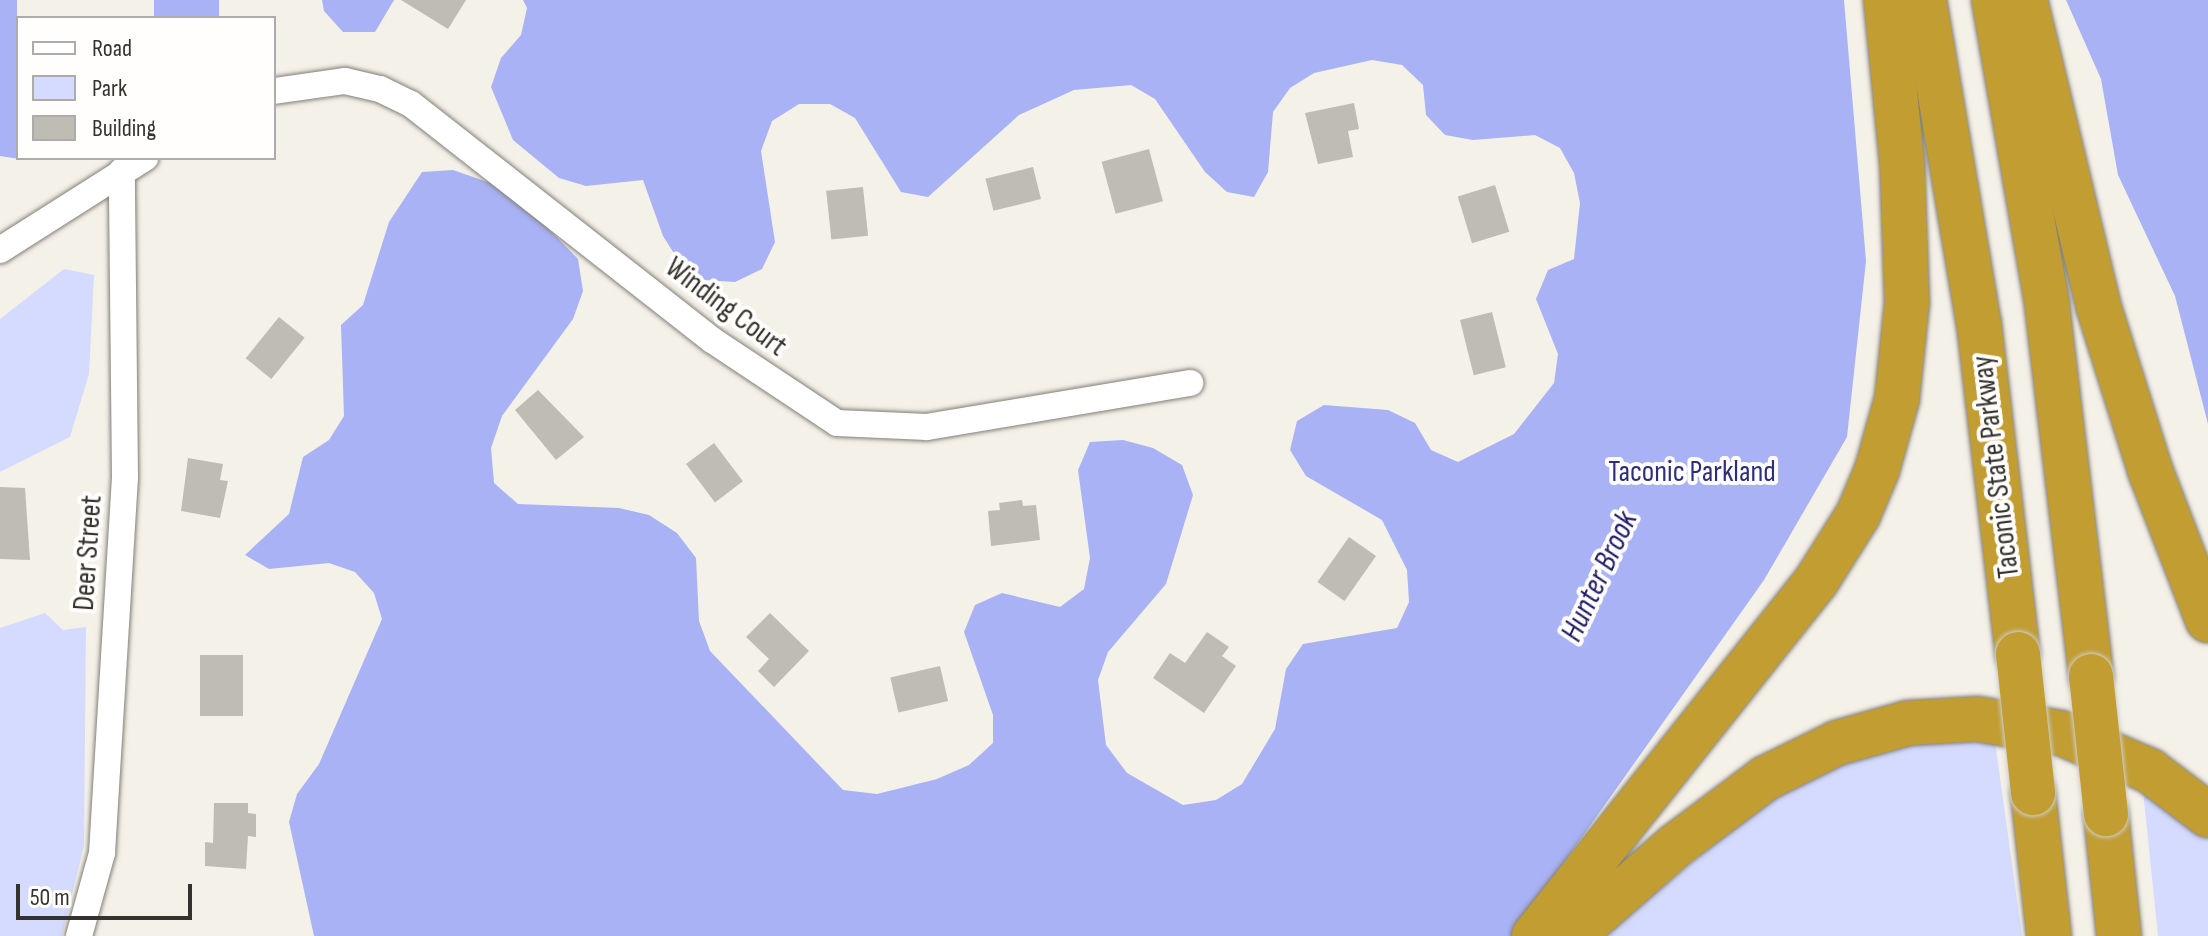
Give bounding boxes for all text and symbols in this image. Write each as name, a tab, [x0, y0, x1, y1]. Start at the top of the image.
legend	[16, 16, 276, 160]
text: Road	[92, 34, 132, 63]
text: Park	[92, 74, 127, 103]
text: Building	[92, 114, 156, 143]
street label: Winding Court	[658, 250, 794, 364]
street label: Taconic State Parkway	[1965, 354, 2027, 580]
park label: Taconic Parkland	[1608, 454, 1776, 490]
street label: Deer Street	[66, 494, 110, 612]
water label: Hunter Brook	[1553, 506, 1647, 648]
scale bar	[20, 868, 196, 918]
text: 50 m	[30, 883, 70, 912]

